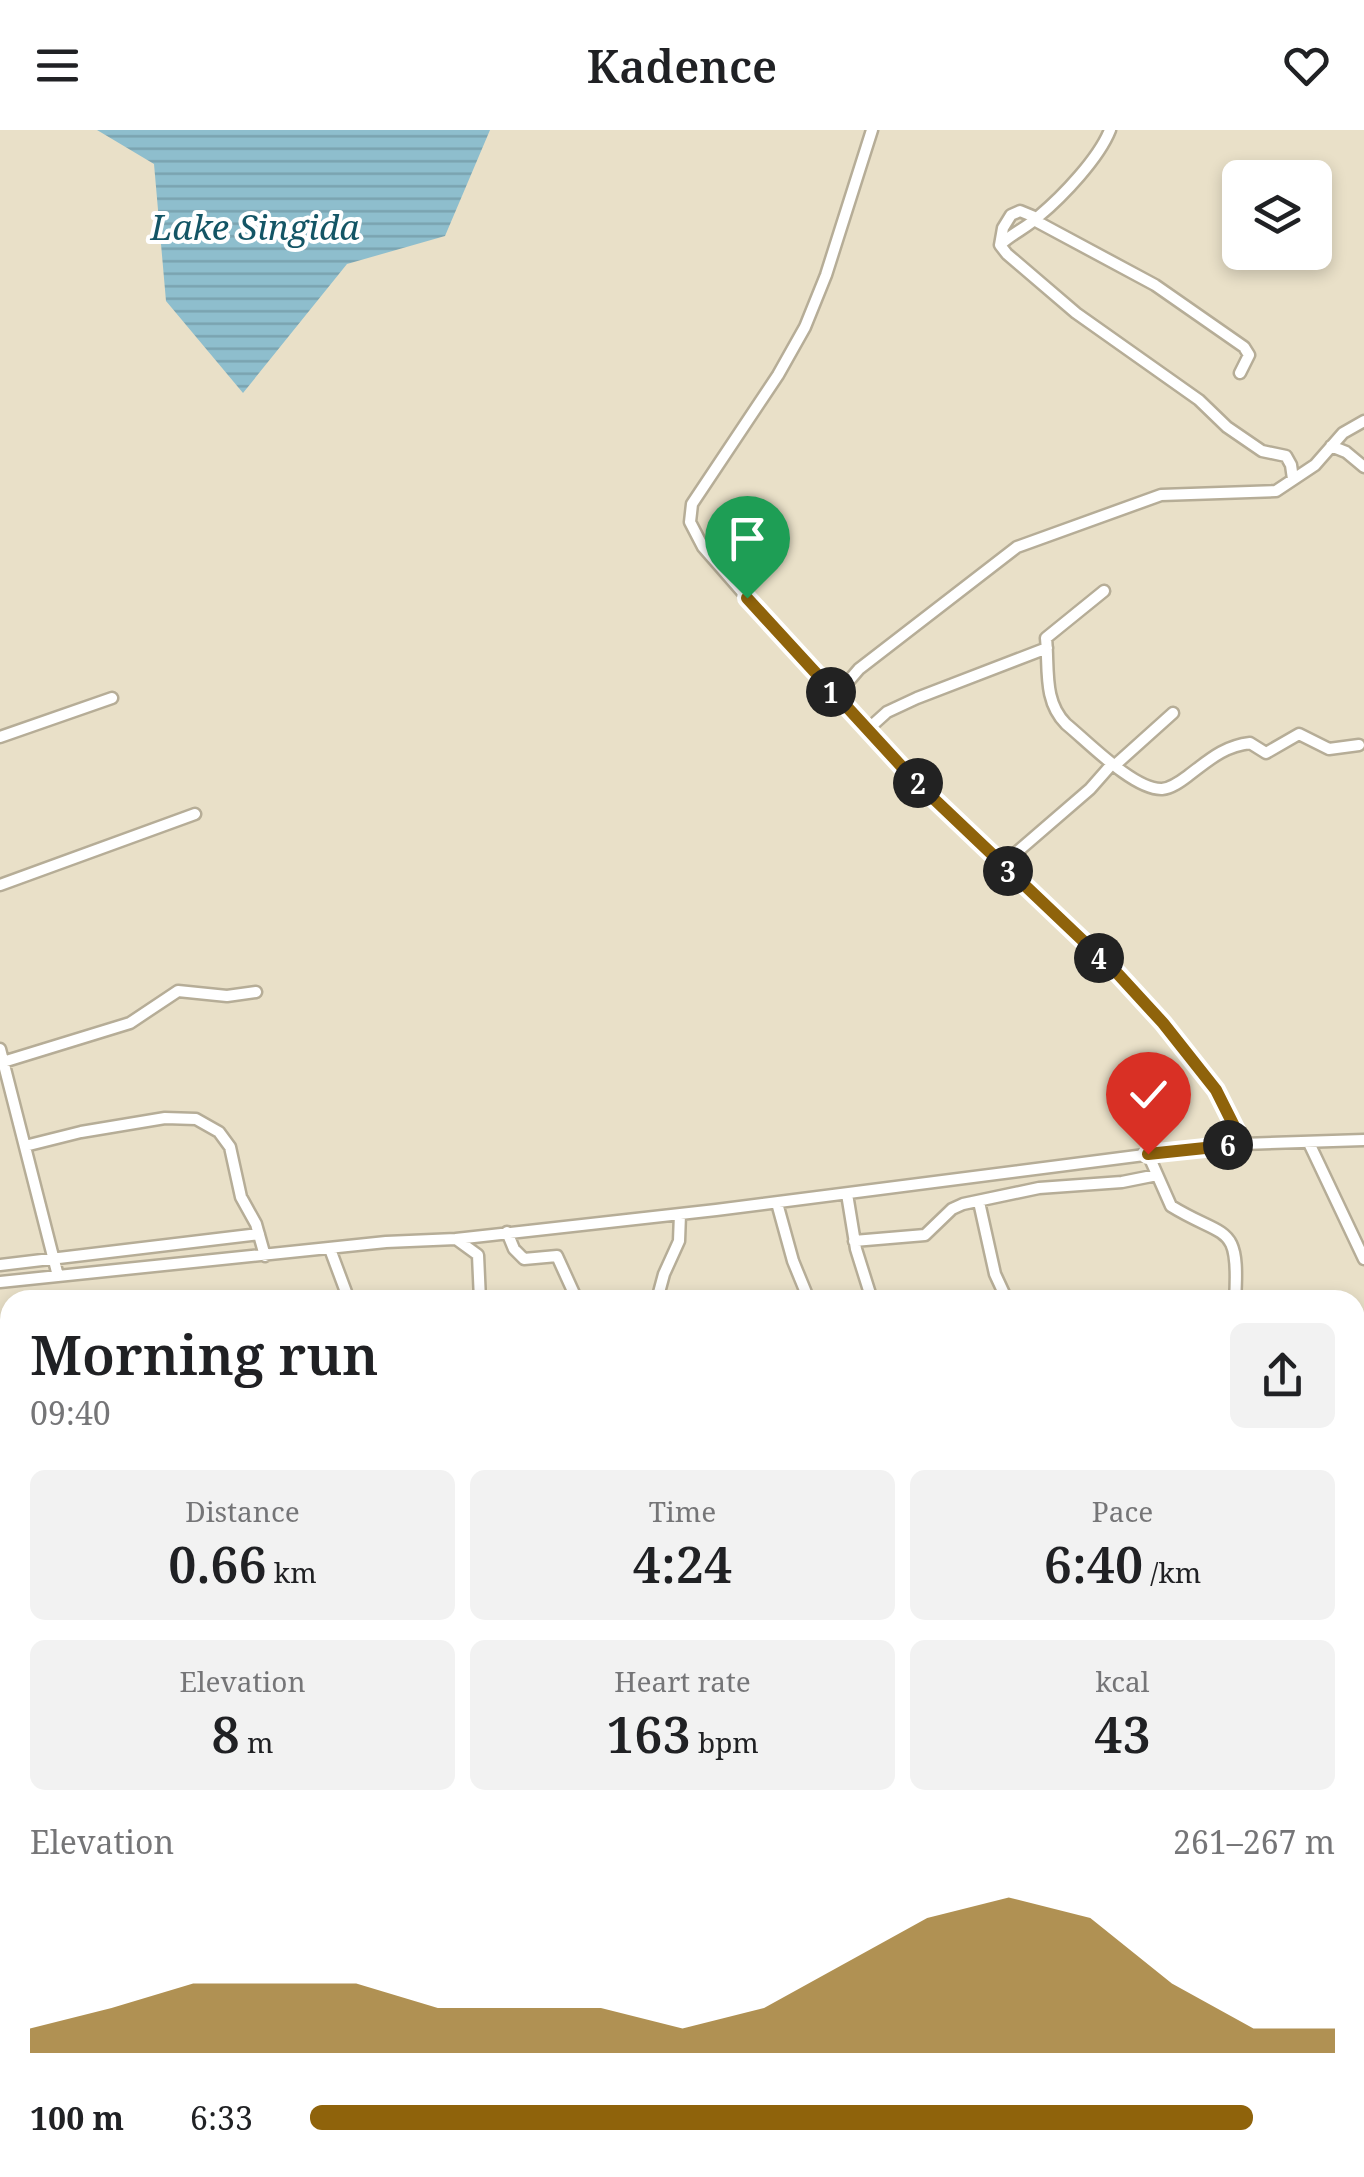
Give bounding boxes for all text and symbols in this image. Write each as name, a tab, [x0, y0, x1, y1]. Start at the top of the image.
text: Kadence	[587, 35, 777, 96]
icon: menu	[30, 38, 85, 93]
icon: heart	[1279, 38, 1334, 93]
map controls	[1222, 160, 1332, 270]
button: layers	[1222, 160, 1332, 270]
water label: Lake Singida	[150, 203, 360, 250]
pin	[705, 496, 790, 599]
icon: arrive	[720, 511, 775, 566]
pin: 1	[806, 667, 856, 717]
text: 1	[823, 673, 839, 711]
pin: 2	[893, 758, 943, 808]
text: 2	[910, 764, 926, 802]
pin: 3	[983, 846, 1033, 896]
text: 3	[1000, 852, 1016, 890]
pin: 4	[1074, 933, 1124, 983]
text: 4	[1091, 939, 1107, 977]
pin	[1106, 1052, 1191, 1155]
icon: check	[1121, 1067, 1176, 1122]
pin: 6	[1203, 1120, 1253, 1170]
text: 6	[1220, 1126, 1236, 1164]
text: Morning run	[30, 1316, 379, 1391]
button: share	[1230, 1323, 1335, 1428]
text: 09:40	[30, 1391, 111, 1434]
text: Distance	[185, 1492, 300, 1530]
text: Time	[649, 1492, 716, 1530]
text: Pace	[1092, 1492, 1153, 1530]
text: 0.66	[168, 1530, 267, 1598]
text: 4:24	[633, 1530, 732, 1598]
text: 6:40	[1044, 1530, 1143, 1598]
text: km	[267, 1553, 317, 1591]
text: /km	[1143, 1553, 1201, 1591]
text: Elevation	[179, 1662, 306, 1700]
text: Heart rate	[614, 1662, 751, 1700]
text: kcal	[1095, 1662, 1150, 1700]
text: 8	[212, 1700, 240, 1768]
text: 163	[606, 1700, 691, 1768]
text: 43	[1094, 1700, 1151, 1768]
text: m	[240, 1723, 273, 1761]
text: bpm	[691, 1723, 759, 1761]
text: Elevation	[30, 1820, 174, 1863]
text: 261–267 m	[1173, 1820, 1335, 1863]
text: 100 m	[30, 2096, 124, 2139]
text: 6:33	[190, 2096, 253, 2139]

